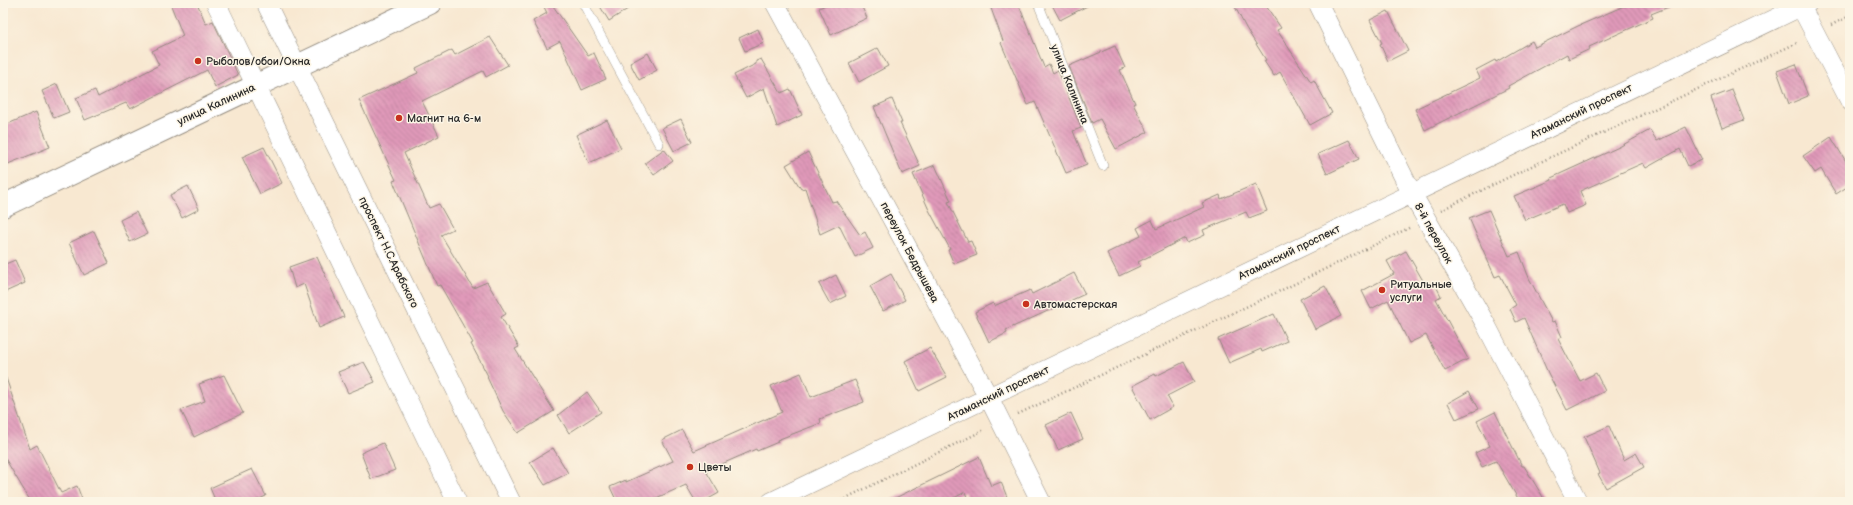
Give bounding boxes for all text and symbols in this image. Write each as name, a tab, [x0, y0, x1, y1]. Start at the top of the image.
street label: улица Калинина	[1048, 43, 1092, 126]
place label: Рыболов/обои/Окна	[206, 55, 311, 68]
marker: Рыболов/обои/Окна	[193, 56, 203, 66]
street label: улица Калинина	[175, 81, 258, 128]
street label: Атаманский проспект	[1527, 81, 1634, 142]
place label: Магнит на 6-м	[407, 112, 481, 125]
marker: Магнит на 6-м	[394, 113, 404, 123]
street label: проспект Н.С.Арабского	[356, 195, 421, 310]
street label: переулок Бедрышева	[877, 200, 942, 305]
street label: 8-й переулок	[1412, 201, 1456, 266]
street label: Атаманский проспект	[1235, 222, 1342, 283]
place label: Ритуальные услуги	[1390, 278, 1452, 304]
marker: Ритуальные услуги	[1377, 285, 1387, 295]
place label: Автомастерская	[1033, 298, 1117, 311]
marker: Автомастерская	[1021, 299, 1031, 309]
street label: Атаманский проспект	[944, 363, 1051, 424]
place label: Цветы	[698, 461, 731, 474]
marker: Цветы	[685, 462, 695, 472]

